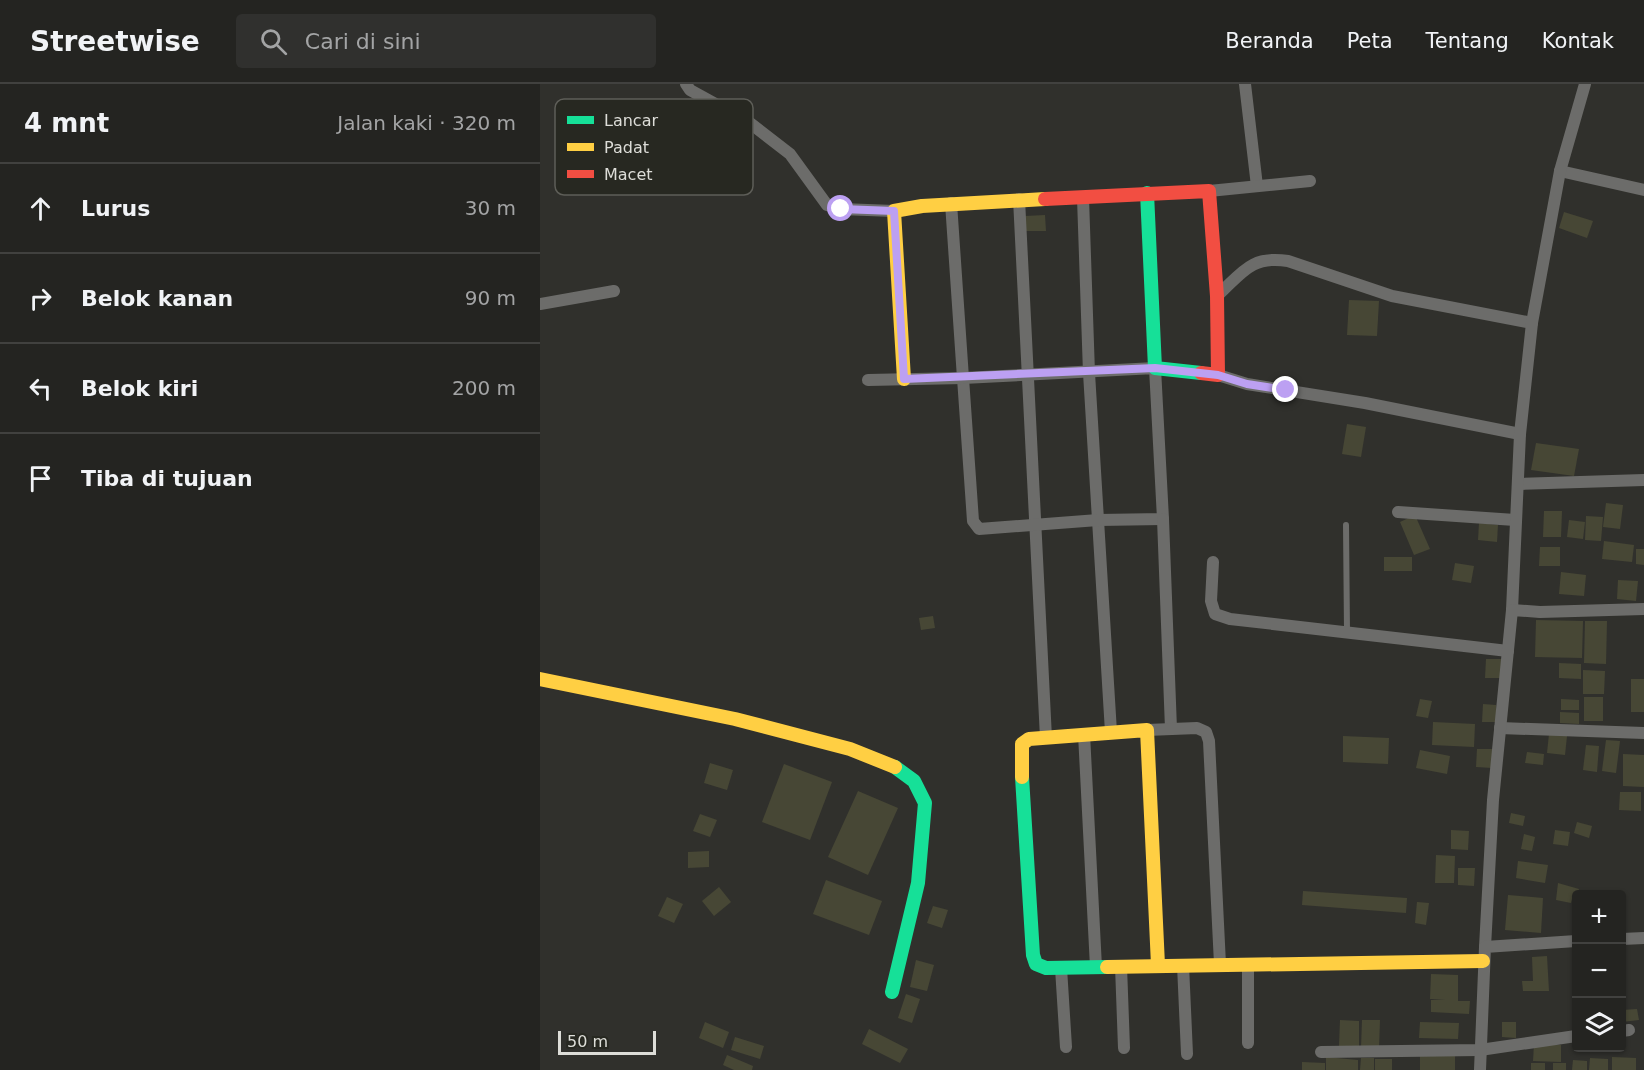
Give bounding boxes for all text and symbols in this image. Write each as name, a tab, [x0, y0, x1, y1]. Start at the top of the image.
search box	[236, 14, 656, 68]
text: Streetwise	[30, 25, 200, 58]
icon: search	[257, 25, 290, 58]
text: Cari di sini	[305, 29, 421, 54]
text: Beranda	[1225, 29, 1314, 53]
text: Peta	[1347, 29, 1393, 53]
text: Tentang	[1426, 29, 1509, 53]
text: Kontak	[1542, 29, 1614, 53]
legend	[555, 99, 753, 195]
text: 4 mnt	[24, 108, 109, 138]
text: Jalan kaki · 320 m	[337, 111, 516, 135]
text: Lancar	[604, 111, 658, 130]
text: Padat	[604, 138, 649, 157]
text: Macet	[604, 165, 653, 184]
icon: ahead	[24, 192, 57, 225]
route start	[827, 195, 853, 221]
text: Lurus	[81, 196, 150, 221]
text: 30 m	[465, 196, 516, 220]
icon: right	[24, 282, 57, 315]
text: Belok kanan	[81, 286, 233, 311]
text: 90 m	[465, 286, 516, 310]
icon: left	[24, 372, 57, 405]
text: Belok kiri	[81, 376, 198, 401]
text: 200 m	[452, 376, 516, 400]
route end	[1272, 376, 1298, 402]
icon: arrive	[24, 462, 57, 495]
text: Tiba di tujuan	[81, 466, 253, 491]
map controls	[1572, 890, 1626, 1052]
button: +	[1572, 890, 1626, 944]
button: −	[1572, 944, 1626, 998]
button: layers	[1572, 998, 1626, 1052]
scale bar	[558, 1028, 656, 1056]
text: 50 m	[567, 1032, 608, 1051]

